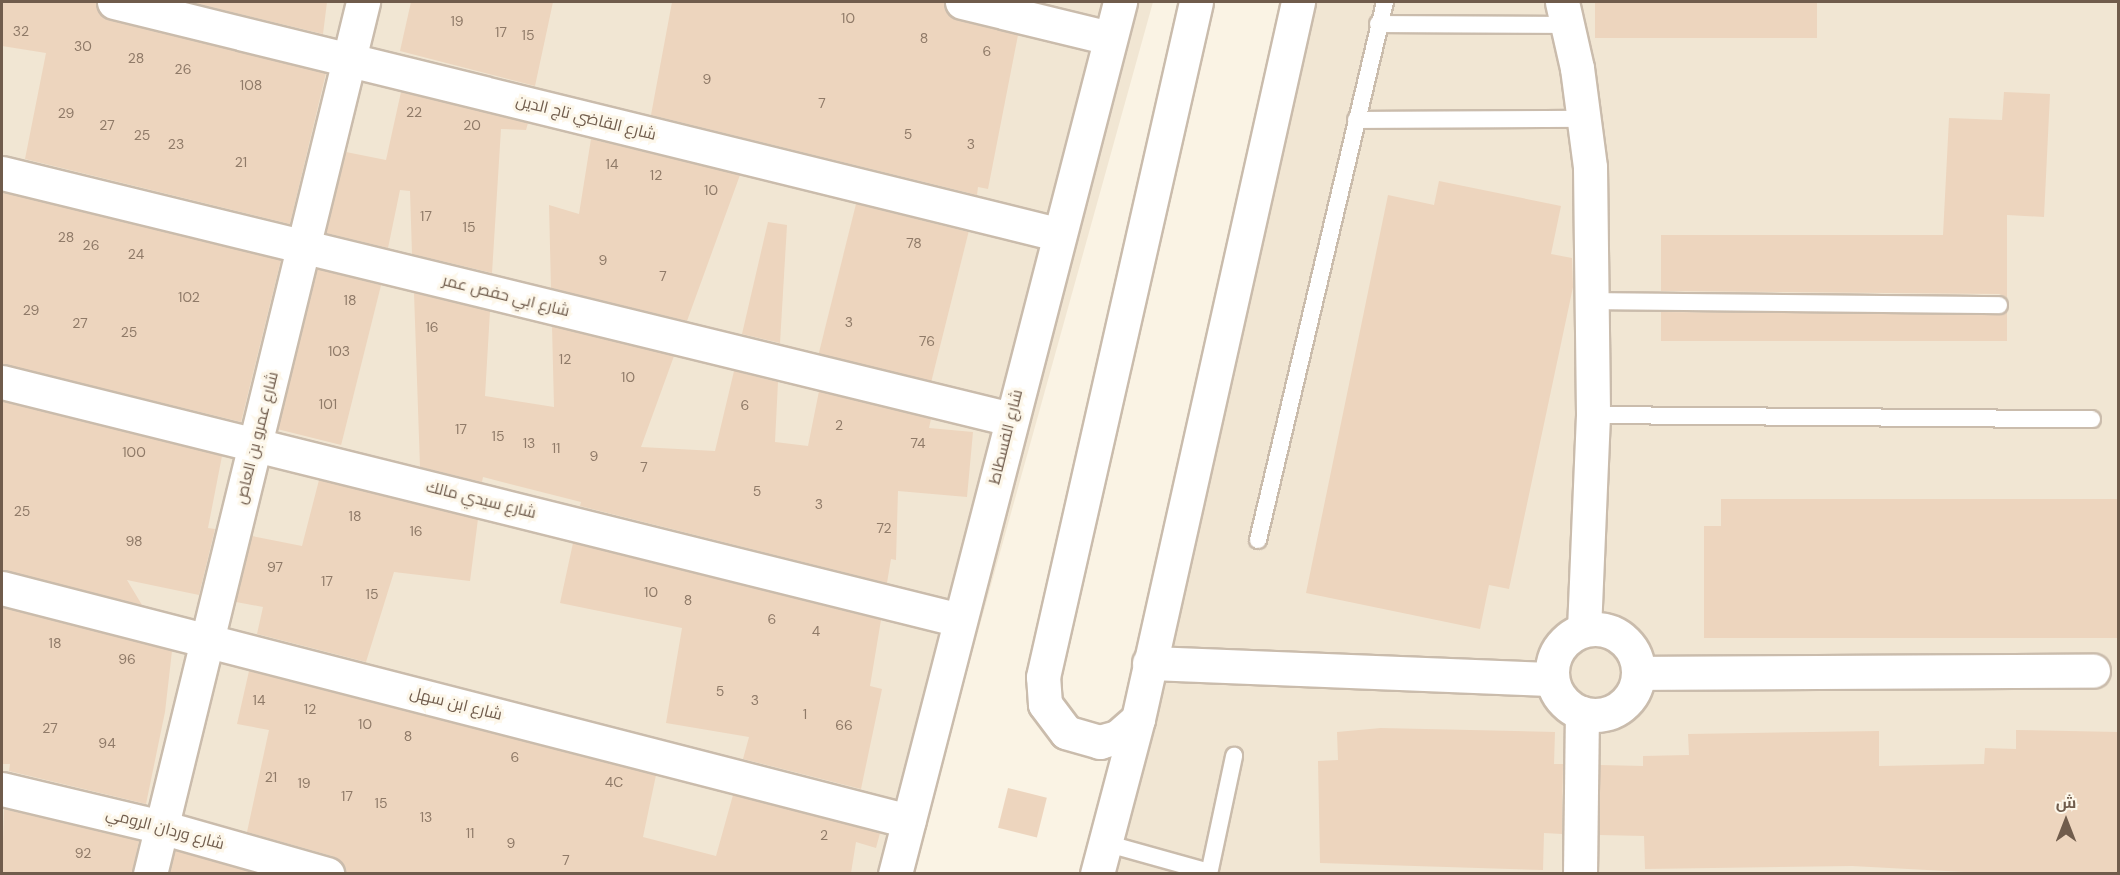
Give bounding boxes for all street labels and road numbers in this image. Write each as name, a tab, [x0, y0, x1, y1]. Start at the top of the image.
street label: شارع القاضي تاج الدين	[514, 91, 658, 145]
street label: شارع ابي حفص عمر	[440, 271, 572, 321]
street label: شارع عمرو بن العاص	[231, 370, 283, 506]
street label: شارع الفسطاط	[985, 388, 1027, 486]
street label: شارع سيدي مالك	[424, 477, 538, 523]
street label: شارع ابن سهل	[408, 683, 504, 725]
street label: شارع وردان الرومي	[104, 804, 226, 854]

